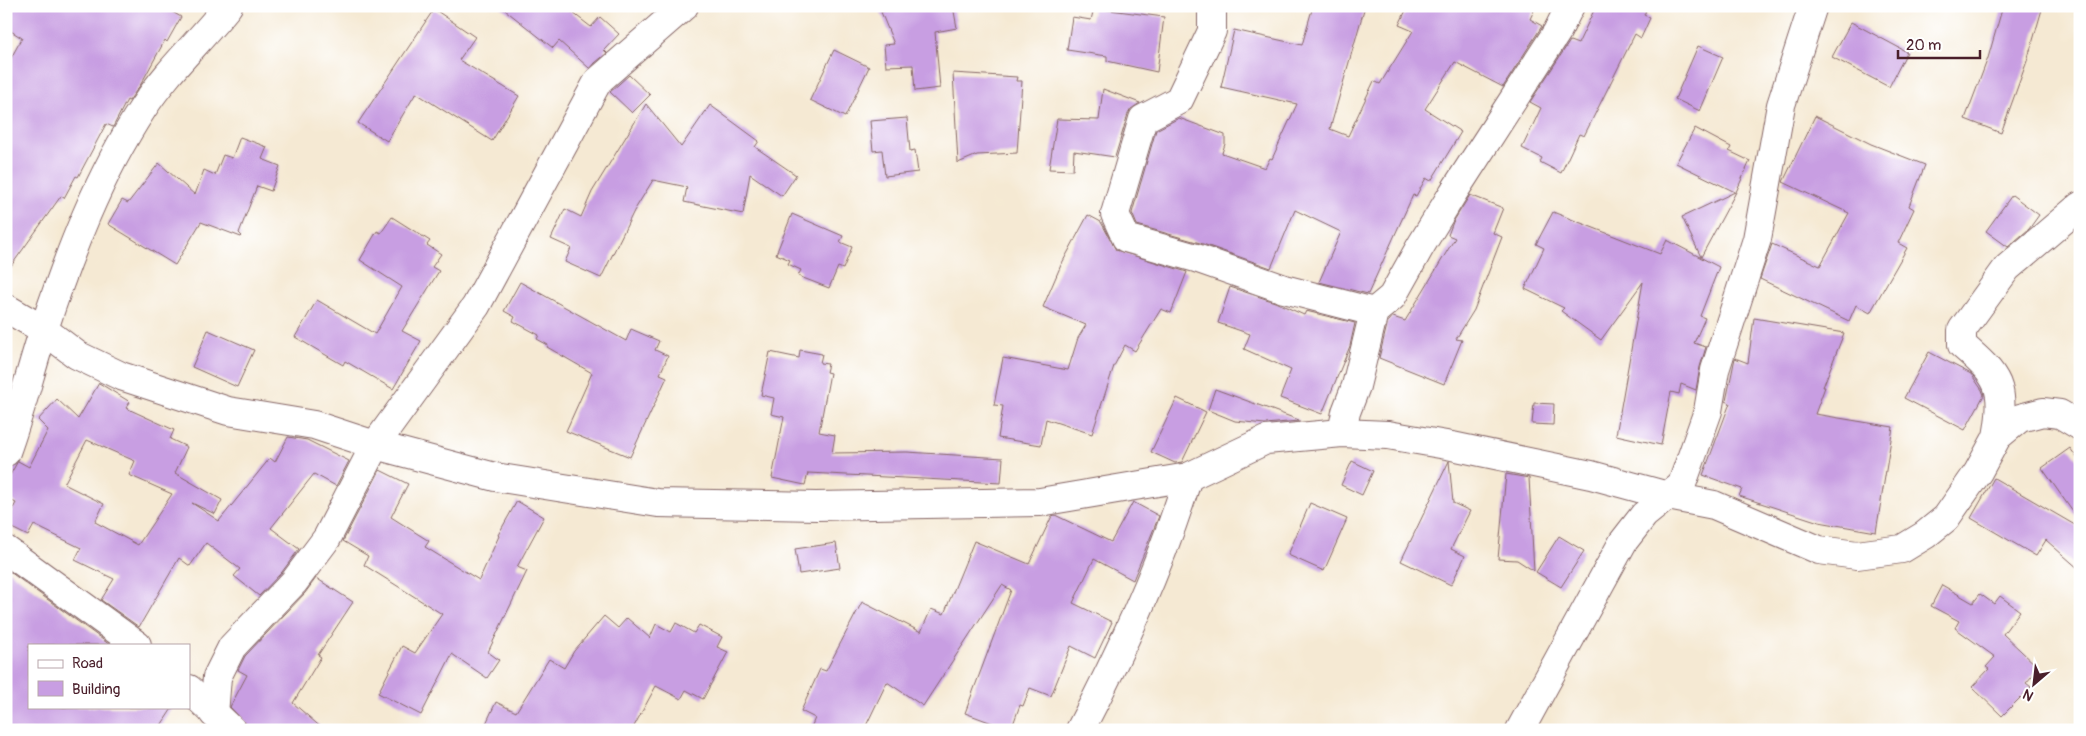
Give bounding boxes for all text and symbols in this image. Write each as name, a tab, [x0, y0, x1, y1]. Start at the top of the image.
scale bar	[1898, 28, 1981, 60]
text: 20 m	[1906, 36, 1941, 55]
legend	[28, 644, 190, 708]
text: Road	[72, 654, 103, 673]
north arrow	[2008, 658, 2058, 708]
text: Building	[72, 680, 120, 699]
text: N	[2020, 685, 2036, 705]

